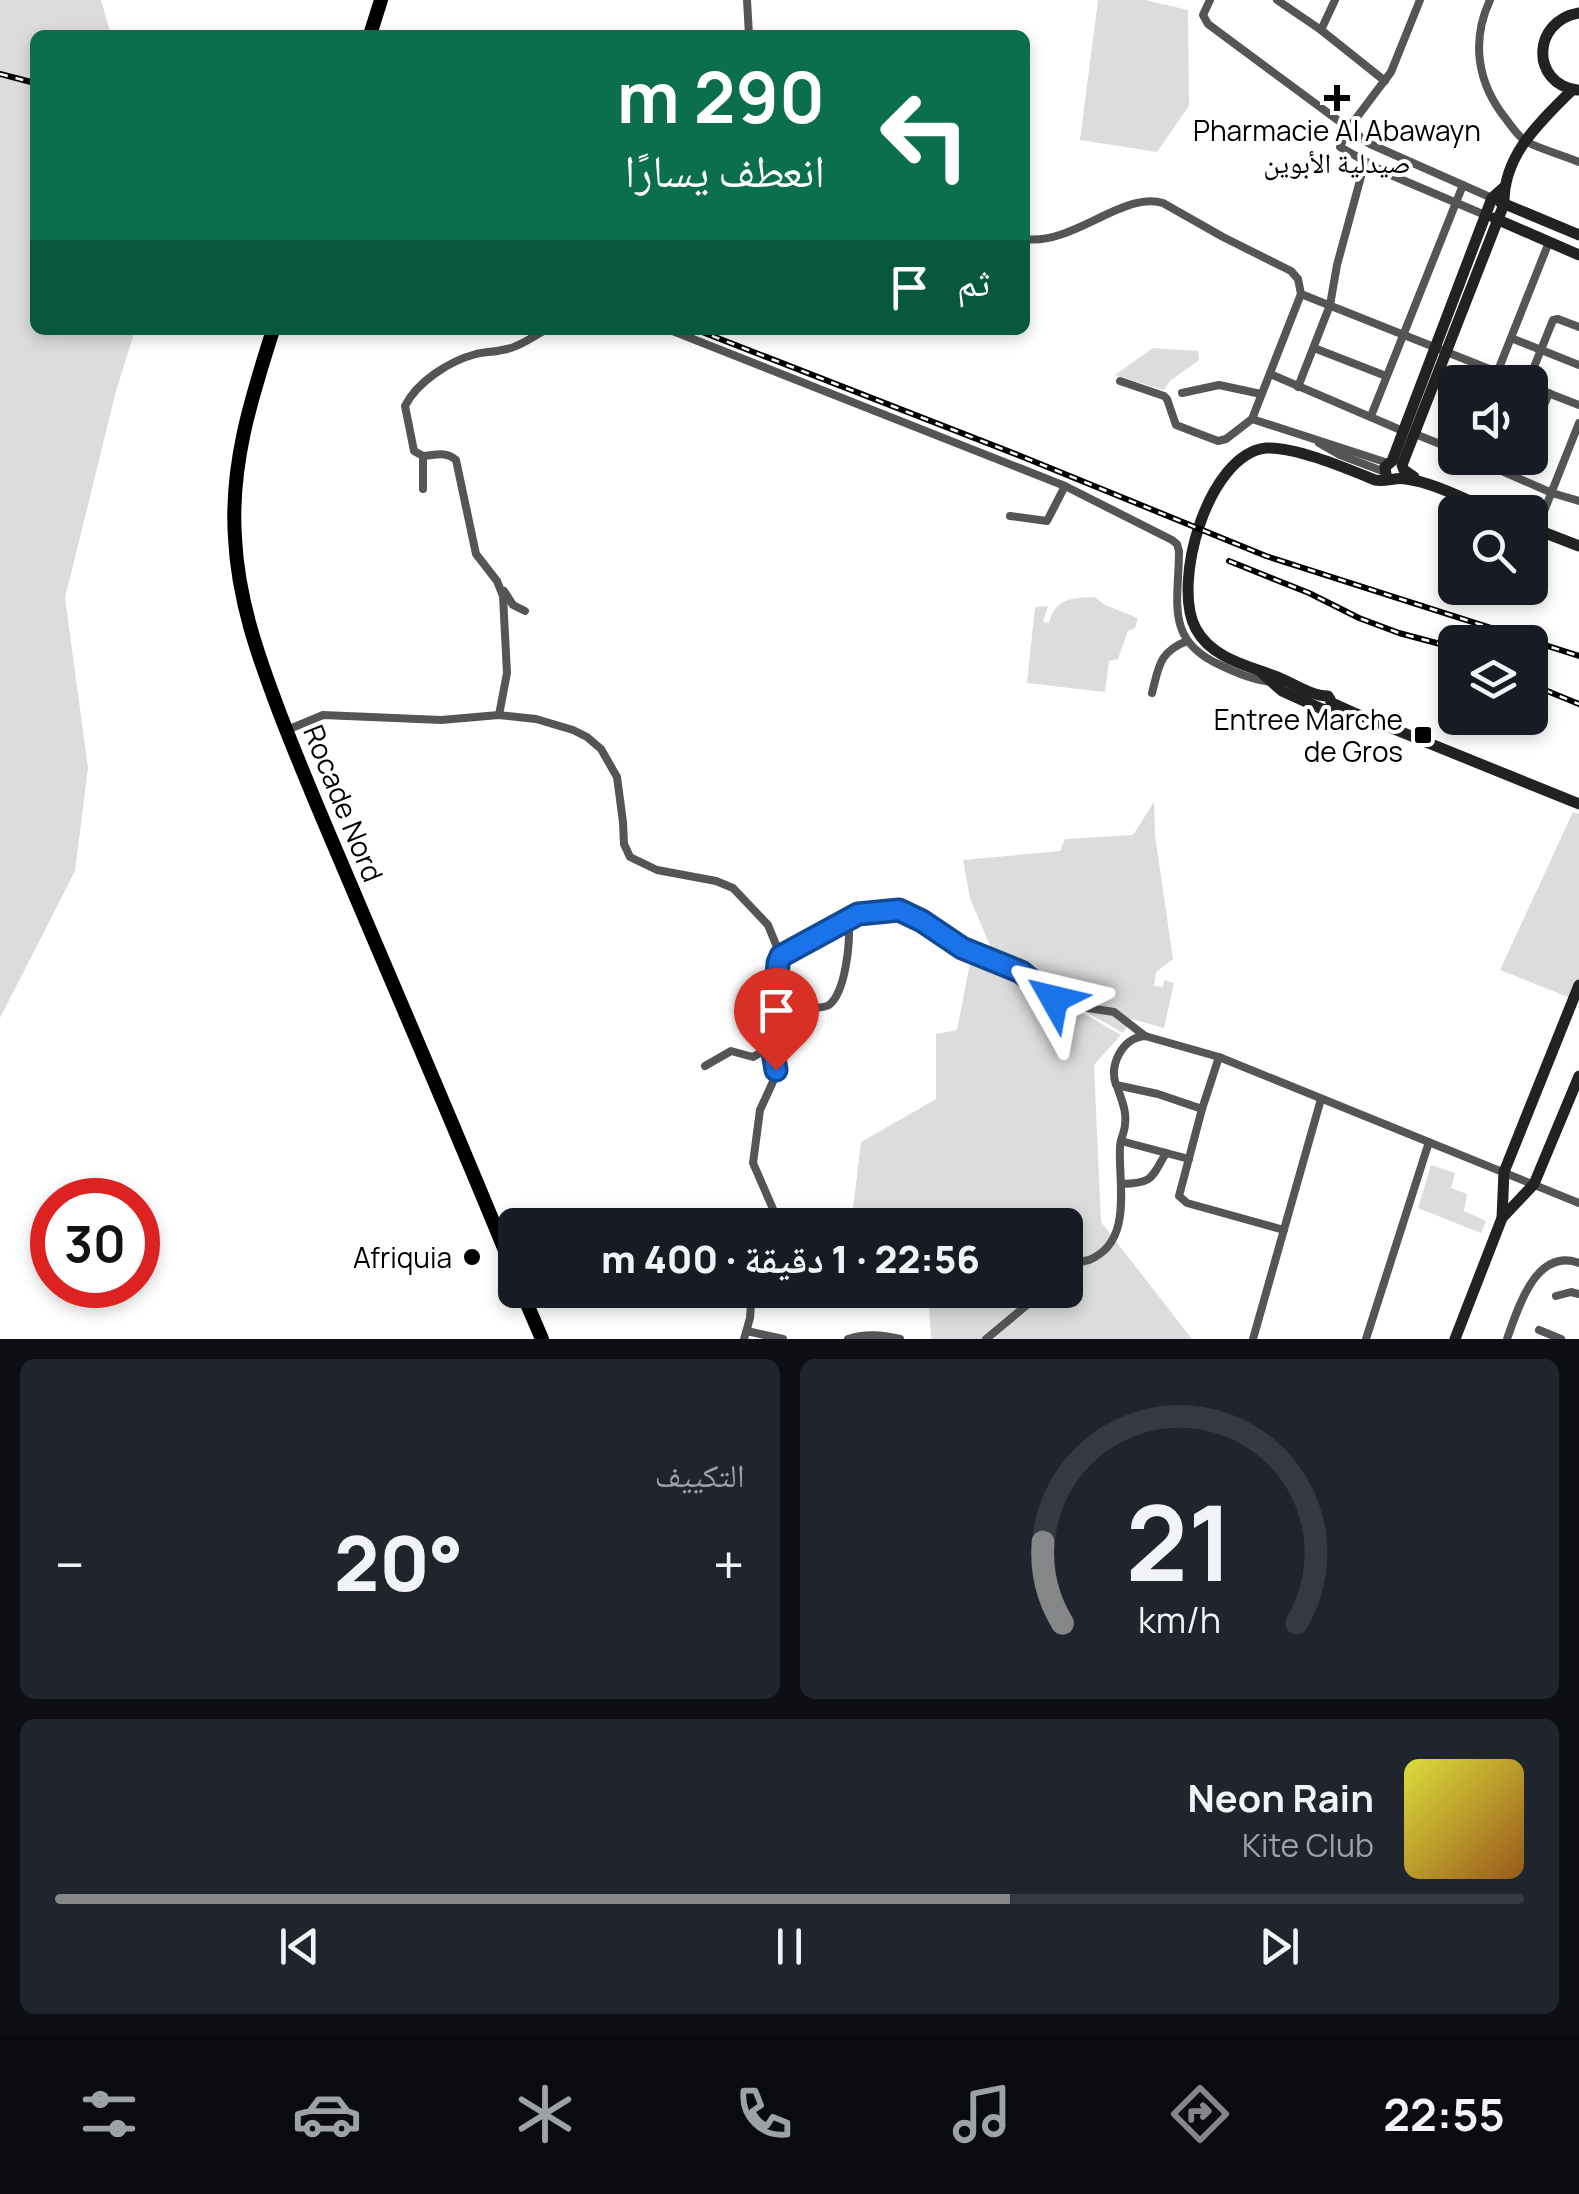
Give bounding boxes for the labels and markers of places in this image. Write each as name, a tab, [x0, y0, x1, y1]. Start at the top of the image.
marker: Pharmacie Al Abawayn صيدلية الأبوين	[1326, 87, 1348, 109]
place label: Pharmacie Al Abawayn صيدلية الأبوين	[1193, 111, 1481, 181]
place label: Entree Marche de Gros	[1214, 700, 1403, 770]
marker: Entree Marche de Gros	[1412, 724, 1434, 746]
pin	[734, 968, 819, 1071]
place label: Afriquia	[353, 1238, 452, 1276]
marker: Afriquia	[461, 1246, 483, 1268]

